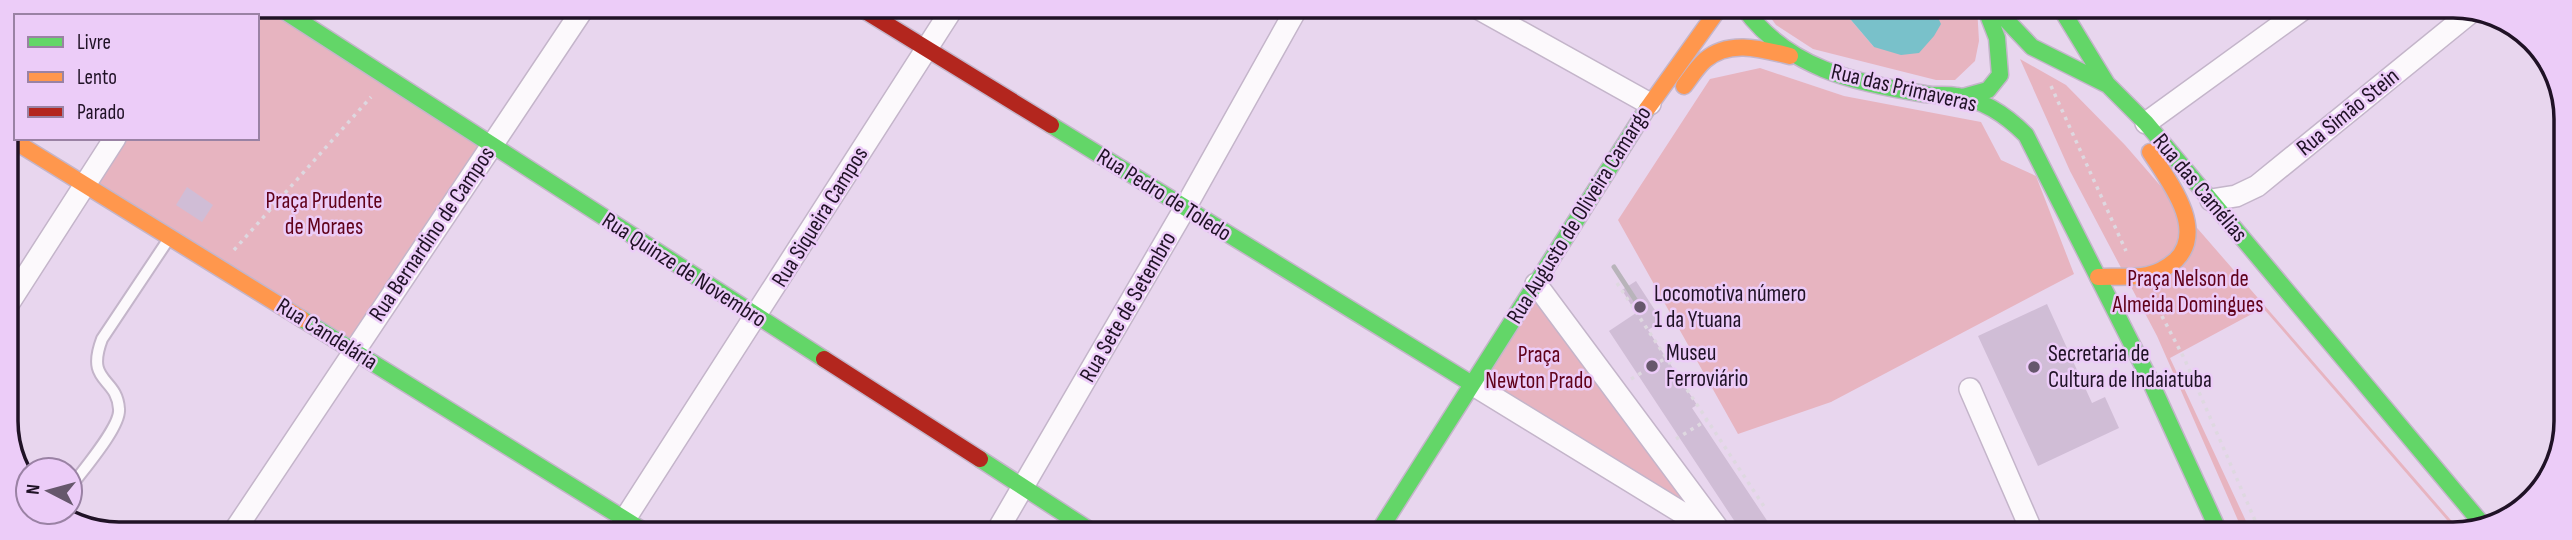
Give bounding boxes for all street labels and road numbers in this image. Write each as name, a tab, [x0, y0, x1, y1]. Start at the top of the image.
street label: Rua das Primaveras	[1829, 58, 1979, 118]
street label: Rua Simão Stein	[2291, 62, 2405, 162]
street label: Rua Augusto de Oliveira Camargo	[1501, 101, 1657, 329]
street label: Rua das Camélias	[2147, 128, 2253, 248]
street label: Rua Bernardino de Campos	[363, 141, 501, 327]
street label: Rua Siqueira Campos	[766, 142, 874, 292]
street label: Rua Pedro de Toledo	[1092, 143, 1236, 247]
street label: Rua Quinze de Novembro	[597, 206, 771, 334]
street label: Rua Sete de Setembro	[1074, 227, 1182, 387]
street label: Rua Candelária	[271, 292, 383, 376]

